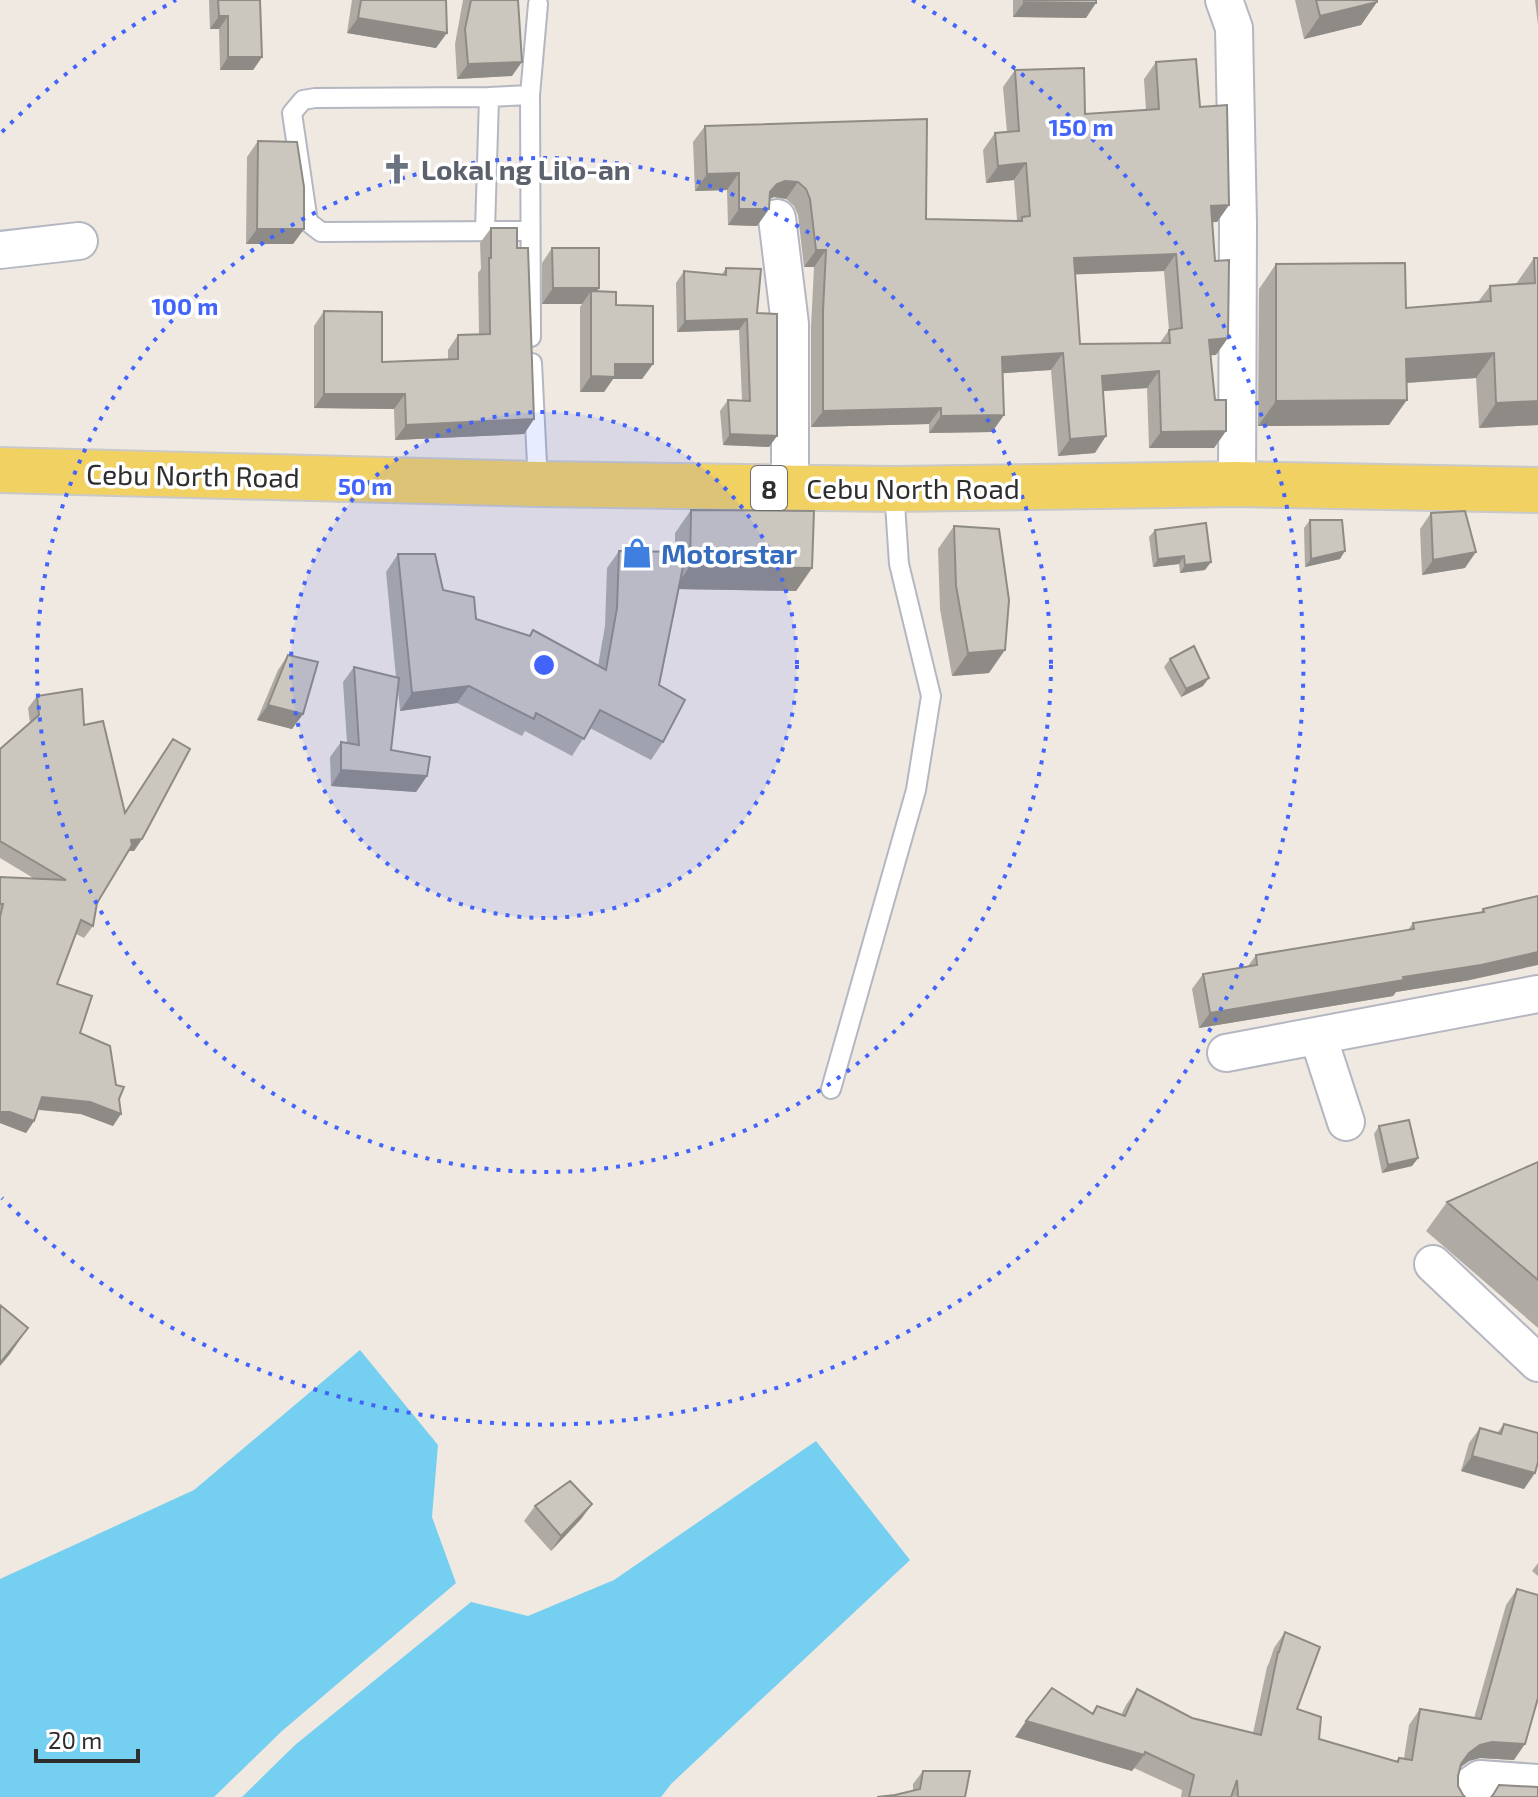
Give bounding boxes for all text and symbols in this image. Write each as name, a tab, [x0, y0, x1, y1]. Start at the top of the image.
text: 150 m	[1048, 112, 1114, 141]
church icon: Lokal ng Lilo-an	[380, 152, 414, 186]
place label: Lokal ng Lilo-an	[421, 152, 631, 186]
text: 100 m	[152, 291, 218, 320]
street label: Cebu North Road	[86, 456, 300, 494]
road number: 8	[751, 466, 787, 510]
text: 50 m	[338, 471, 392, 500]
street label: Cebu North Road	[806, 471, 1020, 505]
shop icon: Motorstar	[620, 536, 654, 570]
place label: Motorstar	[661, 536, 797, 570]
centre of rings	[530, 651, 558, 679]
scale bar	[36, 1713, 138, 1763]
text: 20 m	[48, 1725, 102, 1754]

